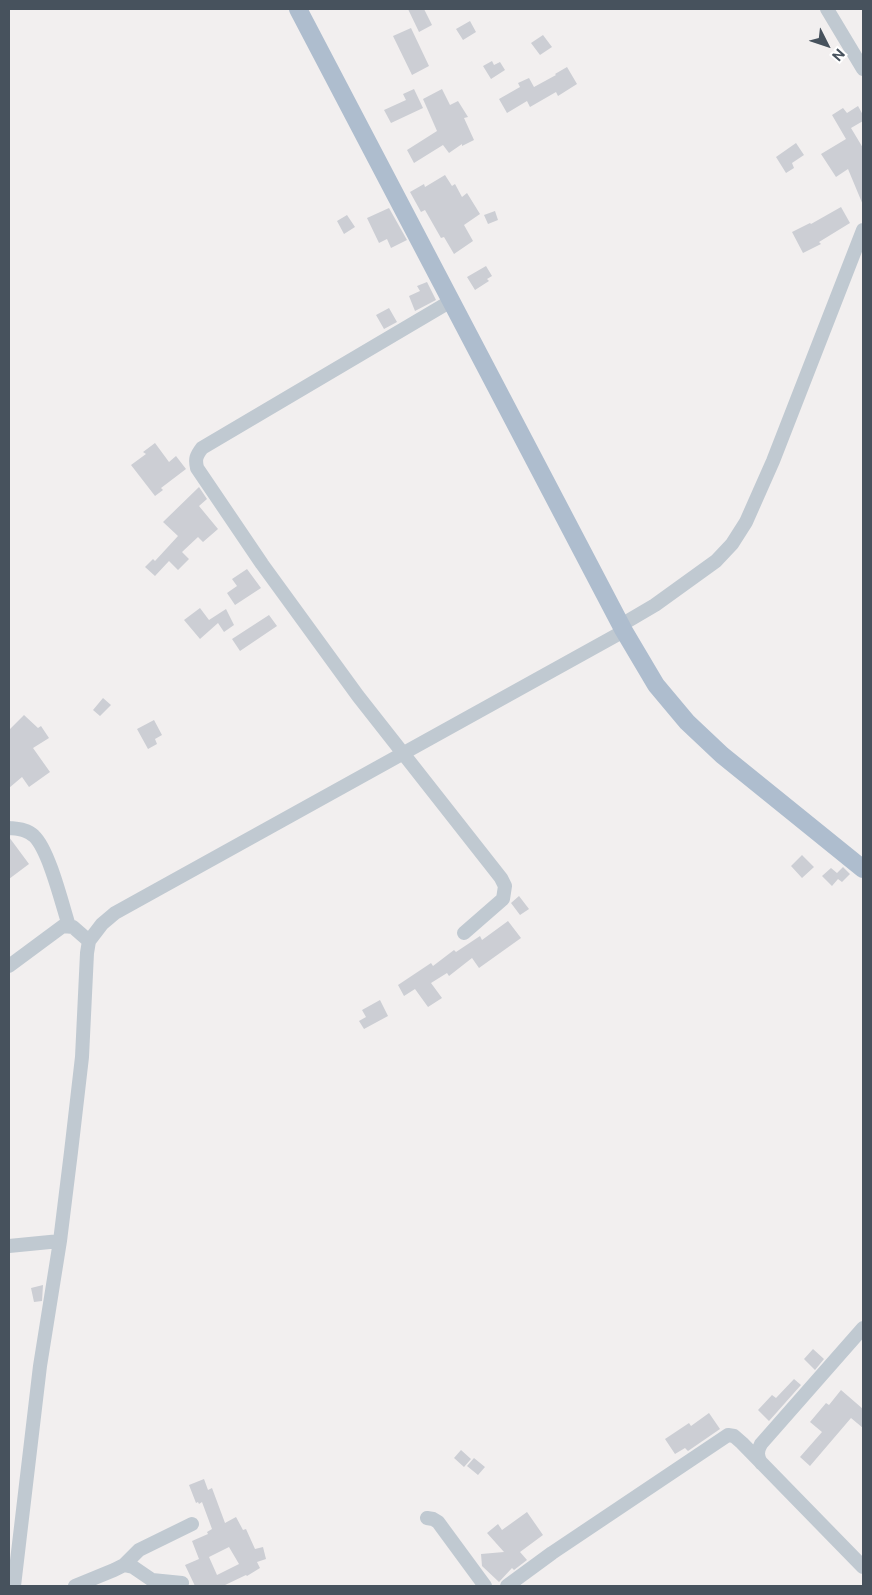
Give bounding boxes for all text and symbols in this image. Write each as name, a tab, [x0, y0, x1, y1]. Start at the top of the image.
north arrow	[802, 20, 852, 70]
text: N	[829, 45, 848, 64]

